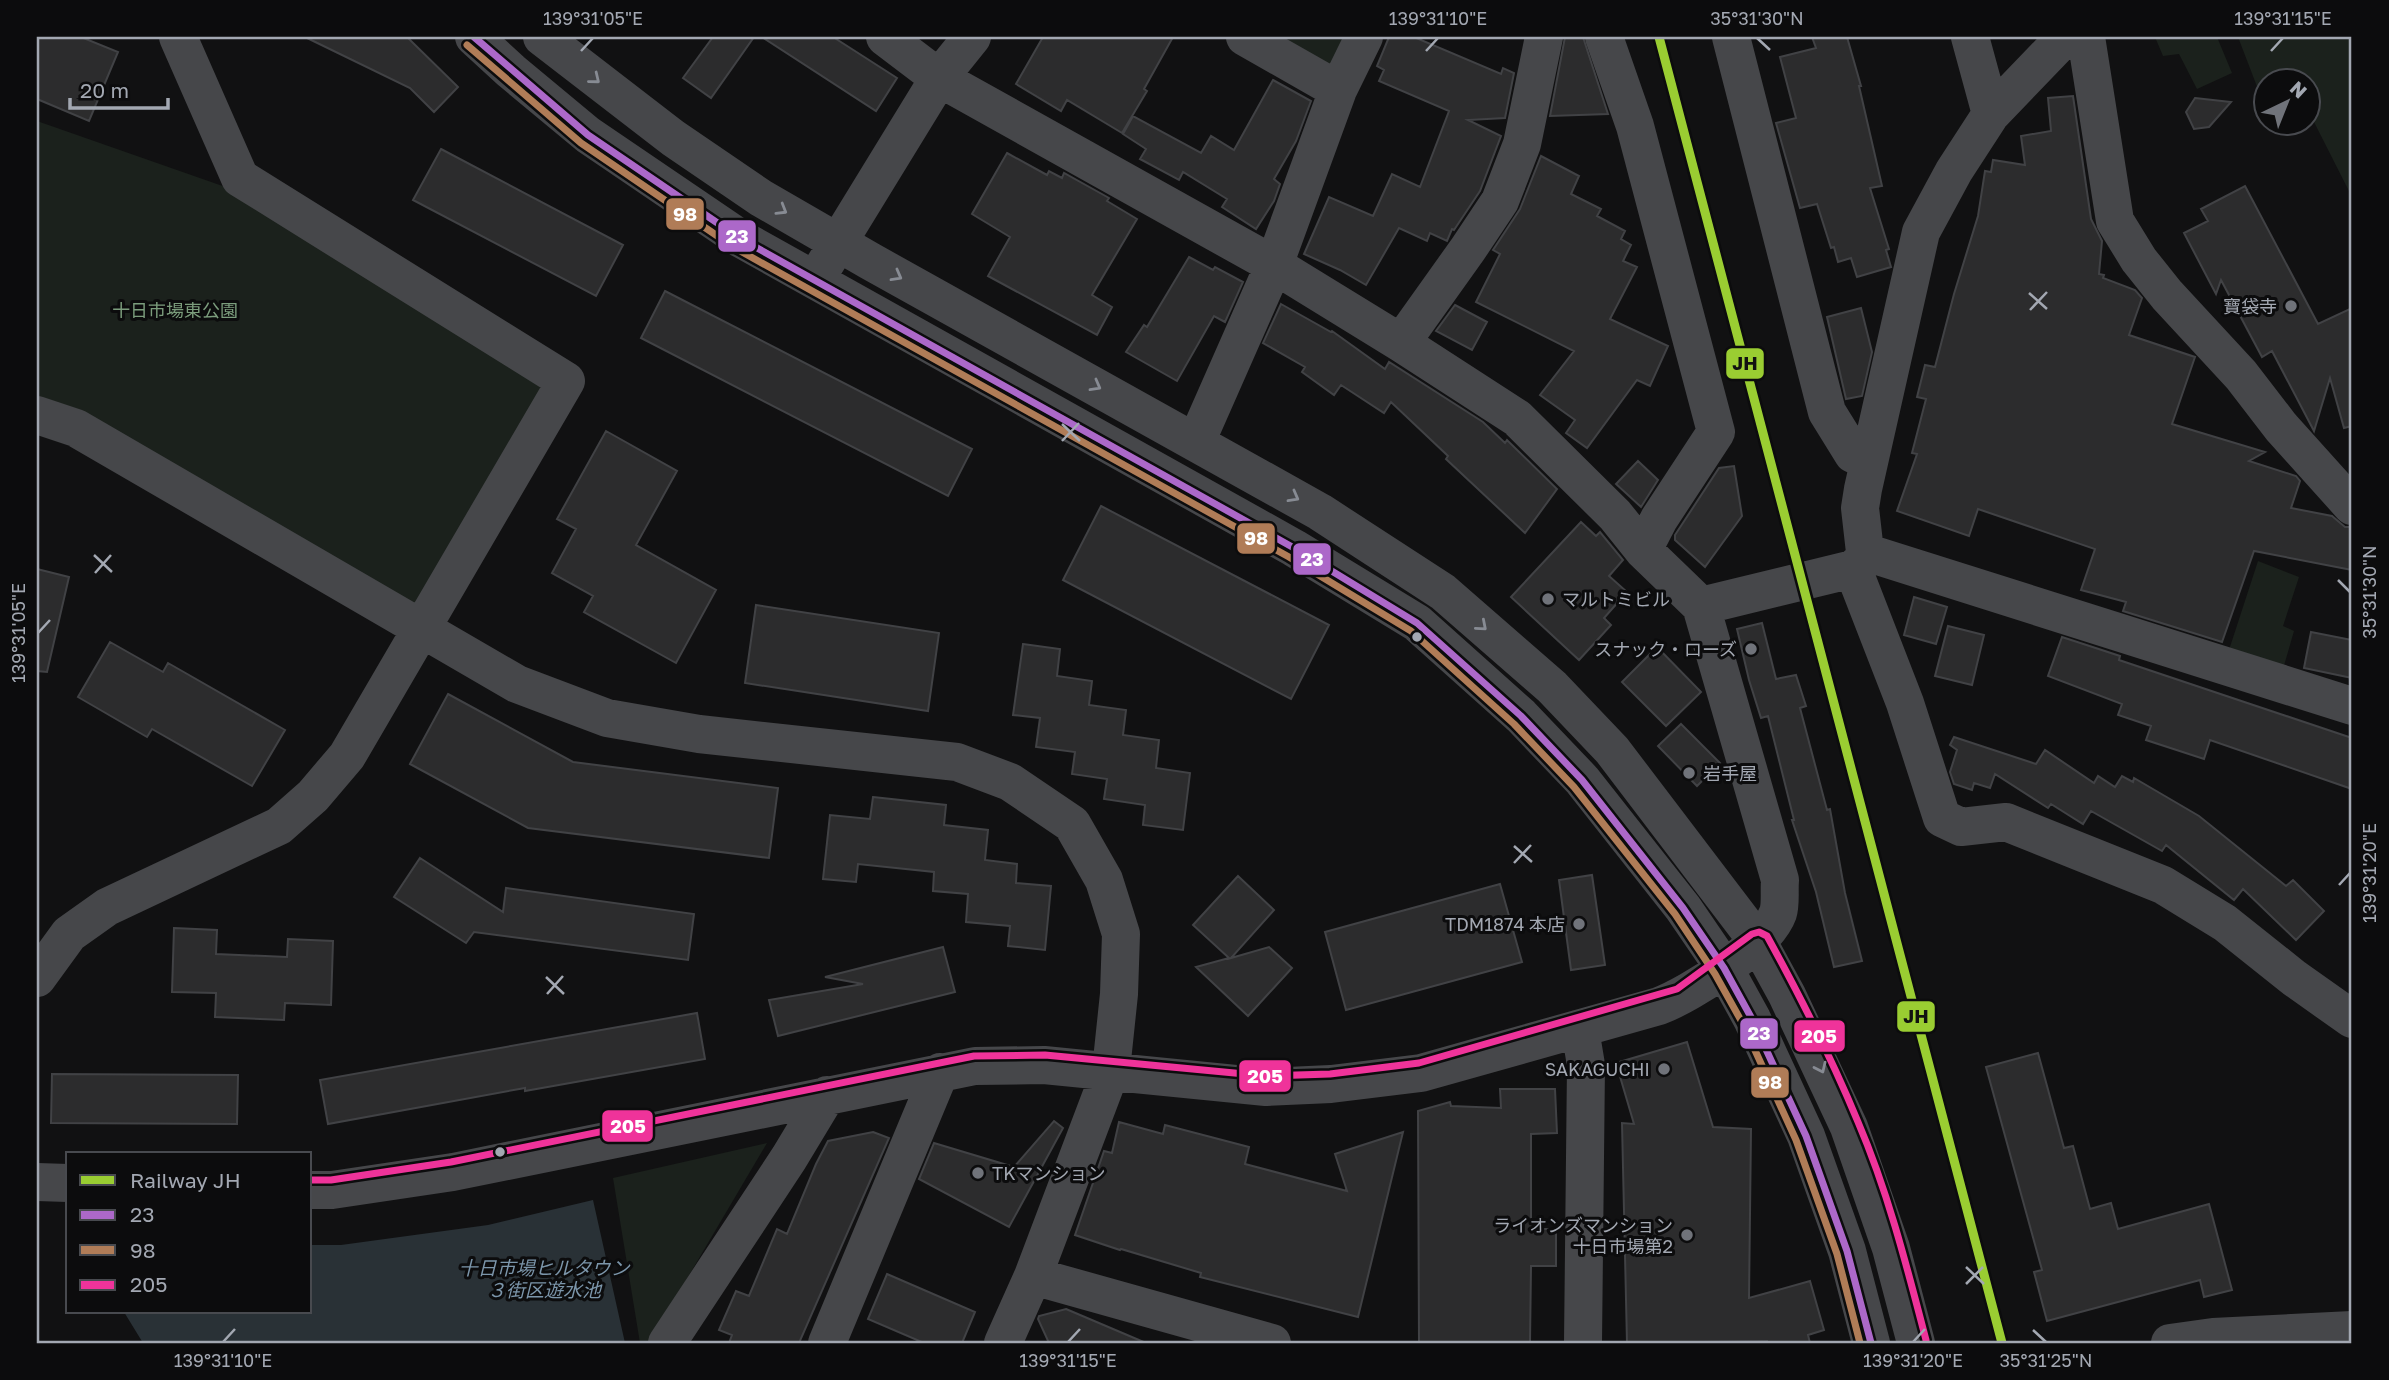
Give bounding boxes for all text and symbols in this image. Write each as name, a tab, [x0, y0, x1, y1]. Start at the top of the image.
text: 139°31'05"E	[543, 7, 643, 29]
text: 139°31'10"E	[1389, 7, 1487, 29]
text: 35°31'30"N	[1710, 7, 1804, 29]
text: 139°31'15"E	[2234, 7, 2332, 29]
scale bar	[70, 66, 168, 110]
north arrow	[2252, 66, 2322, 136]
one-way arrow	[588, 71, 600, 84]
text: N	[2286, 76, 2312, 103]
text: 20 m	[80, 77, 129, 103]
line badge: 98	[665, 197, 705, 231]
one-way arrow	[774, 201, 787, 214]
text: 98	[673, 202, 697, 225]
line badge: 23	[717, 219, 757, 253]
text: 23	[725, 224, 749, 247]
one-way arrow	[890, 268, 902, 281]
place label: 寶袋寺	[2223, 295, 2277, 317]
marker: 寶袋寺	[2283, 298, 2299, 314]
park label: 十日市場東公園	[112, 299, 238, 321]
line badge: JH	[1725, 347, 1765, 380]
text: JH	[1732, 351, 1758, 374]
one-way arrow	[1089, 378, 1101, 391]
one-way arrow	[1287, 489, 1300, 502]
line badge: 98	[1236, 522, 1276, 555]
text: 98	[1244, 526, 1268, 549]
line badge: 23	[1292, 542, 1332, 576]
text: 35°31'30"N	[2358, 545, 2380, 639]
text: 23	[1300, 547, 1324, 570]
text: 139°31'05"E	[7, 583, 29, 683]
place label: マルトミビル	[1562, 588, 1670, 610]
marker: マルトミビル	[1540, 591, 1556, 607]
one-way arrow	[1473, 618, 1486, 630]
unlabelled marker	[1410, 630, 1424, 644]
place label: スナック・ローズ	[1594, 638, 1737, 660]
marker: スナック・ローズ	[1743, 641, 1759, 657]
place label: 岩手屋	[1703, 762, 1757, 784]
marker: 岩手屋	[1681, 765, 1697, 781]
text: 139°31'20"E	[2358, 823, 2380, 923]
place label: TDM1874 本店	[1445, 913, 1565, 935]
marker: TDM1874 本店	[1571, 916, 1587, 932]
line badge: JH	[1896, 1000, 1936, 1033]
text: JH	[1903, 1004, 1929, 1027]
line badge: 23	[1739, 1017, 1779, 1050]
line badge: 205	[1793, 1019, 1846, 1053]
text: 23	[1747, 1021, 1771, 1044]
text: 205	[1801, 1024, 1837, 1047]
place label: SAKAGUCHI	[1545, 1058, 1650, 1080]
line badge: 205	[1238, 1059, 1292, 1093]
marker: SAKAGUCHI	[1656, 1061, 1672, 1077]
one-way arrow	[1813, 1061, 1827, 1073]
text: 205	[1247, 1064, 1283, 1087]
line badge: 98	[1750, 1066, 1790, 1099]
text: 98	[1758, 1070, 1782, 1093]
line badge: 205	[601, 1109, 654, 1143]
text: 205	[610, 1114, 646, 1137]
unlabelled marker	[493, 1145, 507, 1159]
legend	[66, 1152, 312, 1314]
place label: TKマンション	[992, 1162, 1106, 1184]
marker: TKマンション	[970, 1165, 986, 1181]
text: Railway JH	[130, 1167, 241, 1193]
text: 23	[130, 1201, 154, 1227]
place label: ライオンズマンション 十日市場第2	[1493, 1214, 1673, 1257]
marker: ライオンズマンション 十日市場第2	[1679, 1227, 1695, 1243]
text: 98	[130, 1237, 156, 1263]
water label: 十日市場ヒルタウン ３街区遊水池	[458, 1256, 630, 1301]
text: 205	[130, 1271, 167, 1297]
text: 139°31'10"E	[174, 1349, 272, 1371]
text: 139°31'15"E	[1019, 1349, 1117, 1371]
text: 139°31'20"E	[1863, 1349, 1963, 1371]
text: 35°31'25"N	[2000, 1349, 2092, 1371]

